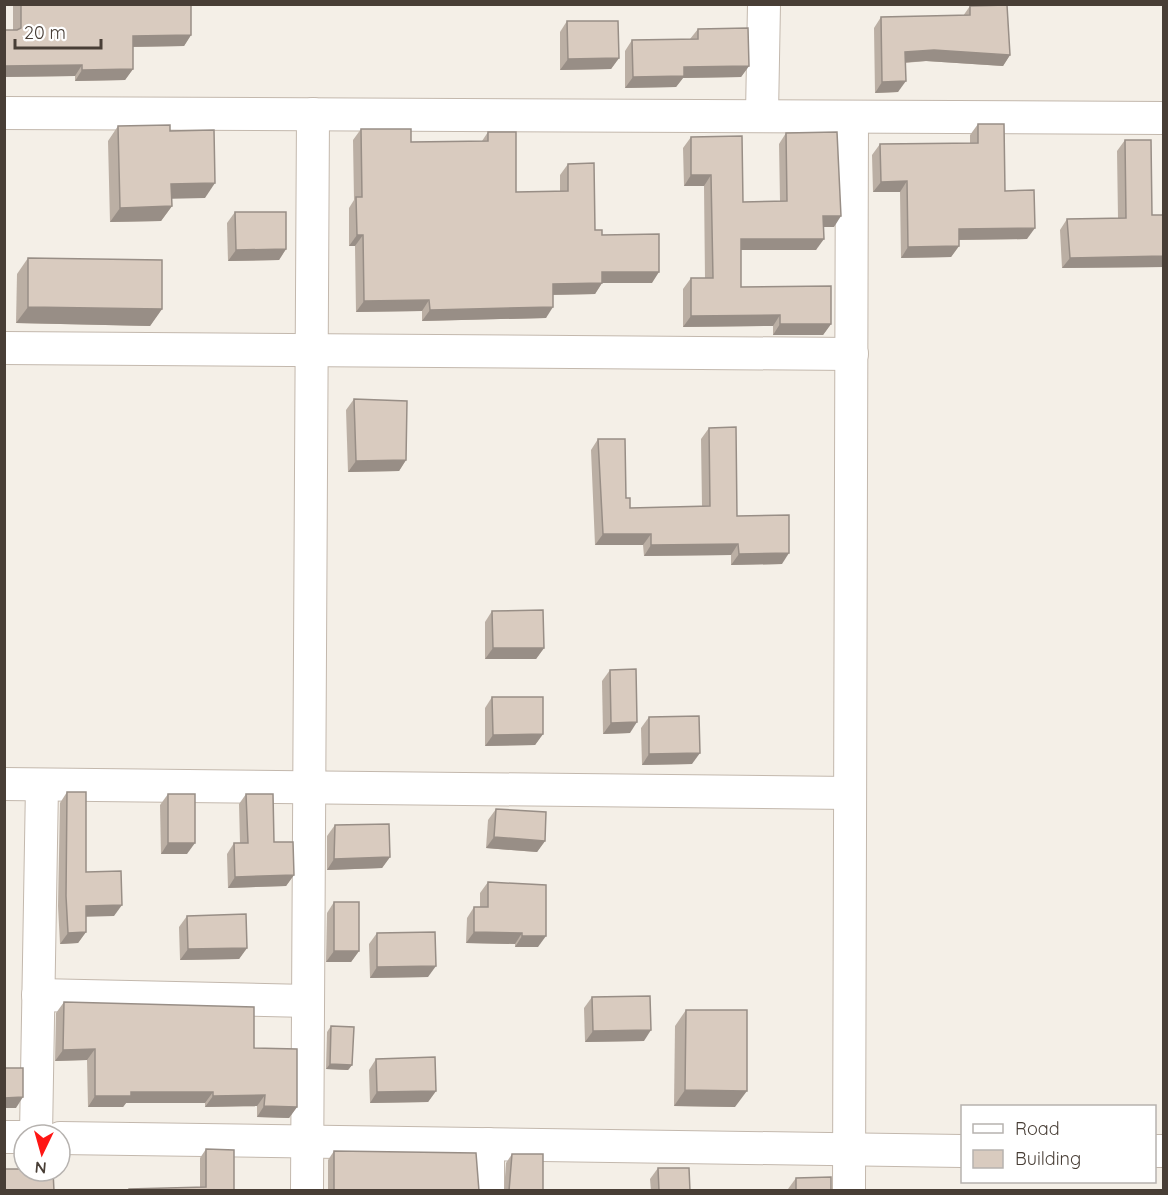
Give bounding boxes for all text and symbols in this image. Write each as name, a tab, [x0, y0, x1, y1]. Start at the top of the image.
scale bar	[15, 12, 100, 50]
text: 20 m	[24, 21, 66, 44]
legend	[961, 1105, 1156, 1183]
text: Road	[1015, 1117, 1060, 1140]
north arrow	[12, 1123, 72, 1183]
text: Building	[1015, 1147, 1081, 1170]
text: N	[34, 1157, 47, 1178]

